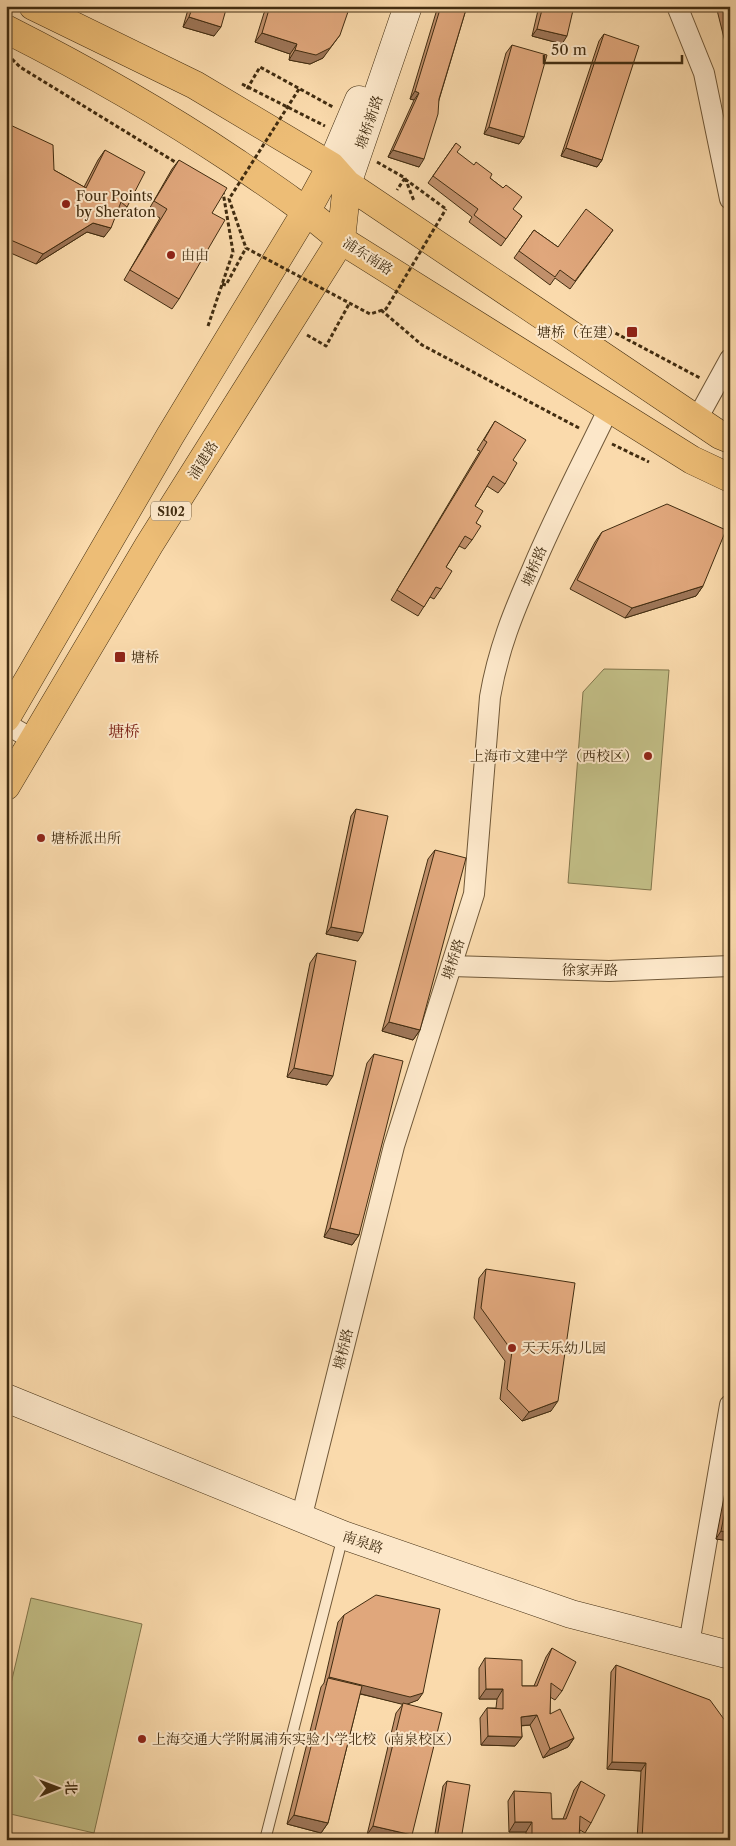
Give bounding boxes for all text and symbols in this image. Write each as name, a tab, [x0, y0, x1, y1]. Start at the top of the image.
scale bar	[544, 32, 681, 64]
text: 50 m	[551, 40, 587, 59]
street label: 塘桥新路	[351, 93, 387, 151]
place label: Four Points by Sheraton	[76, 187, 156, 221]
marker: Four Points by Sheraton	[60, 198, 72, 210]
street label: 浦东南路	[340, 233, 396, 279]
place label: 由由	[181, 246, 209, 264]
marker: 由由	[165, 249, 177, 261]
place label: 塘桥（在建）	[537, 323, 621, 341]
marker: 塘桥（在建）	[625, 325, 639, 339]
street label: 浦建路	[184, 437, 222, 483]
road number: S102	[151, 502, 191, 520]
street label: 塘桥路	[518, 543, 550, 589]
place label: 塘桥	[131, 648, 159, 666]
marker: 塘桥	[113, 650, 127, 664]
district label: 塘桥	[108, 721, 140, 741]
place label: 上海市文建中学（西校区）	[470, 747, 638, 765]
marker: 上海市文建中学（西校区）	[642, 750, 654, 762]
place label: 塘桥派出所	[51, 829, 121, 847]
marker: 塘桥派出所	[35, 832, 47, 844]
street label: 塘桥路	[438, 936, 468, 982]
street label: 徐家弄路	[562, 961, 618, 979]
street label: 塘桥路	[329, 1326, 357, 1372]
place label: 天天乐幼儿园	[522, 1339, 606, 1357]
marker: 天天乐幼儿园	[506, 1342, 518, 1354]
street label: 南泉路	[340, 1527, 386, 1557]
place label: 上海交通大学附属浦东实验小学北校（南泉校区）	[152, 1730, 460, 1748]
marker: 上海交通大学附属浦东实验小学北校（南泉校区）	[136, 1733, 148, 1745]
north arrow	[32, 1764, 82, 1814]
text: 北	[62, 1781, 80, 1795]

